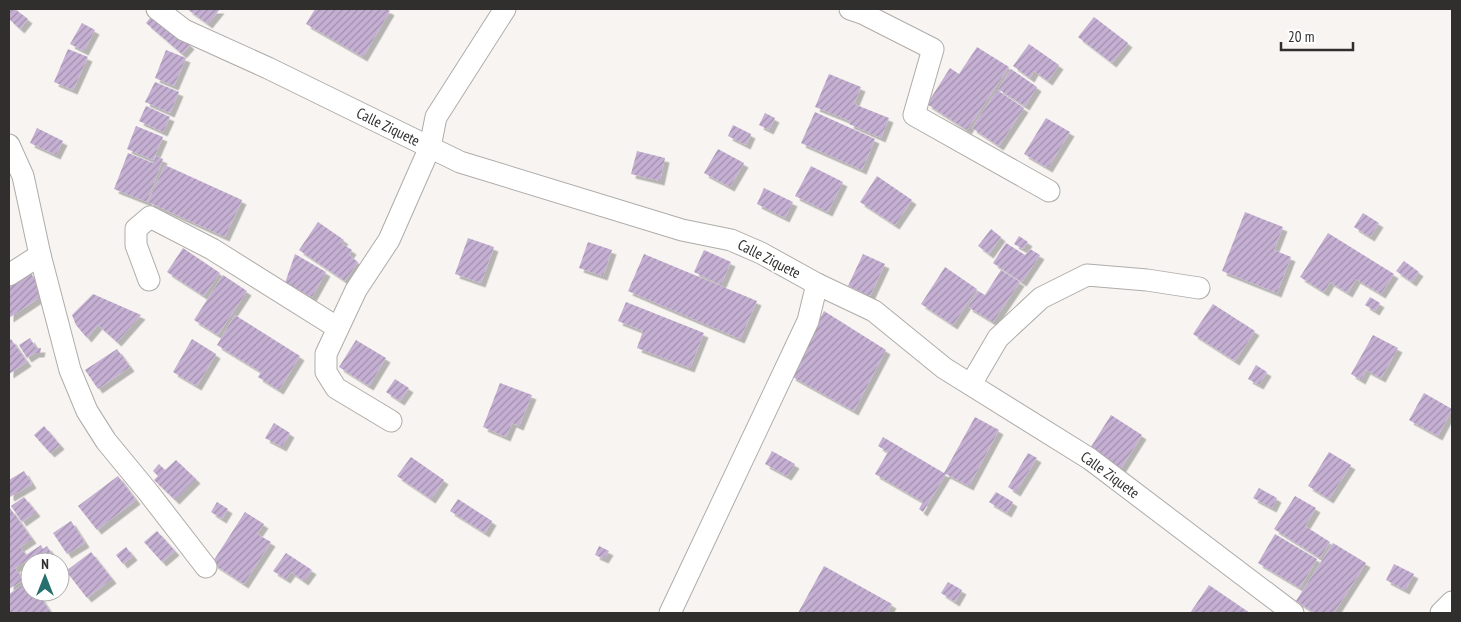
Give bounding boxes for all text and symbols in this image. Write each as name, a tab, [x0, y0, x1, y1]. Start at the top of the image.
scale bar	[1281, 20, 1354, 52]
text: 20 m	[1288, 27, 1314, 46]
street label: Calle Ziquete	[353, 103, 423, 150]
street label: Calle Ziquete	[735, 235, 804, 282]
street label: Calle Ziquete	[1077, 447, 1143, 502]
north arrow	[20, 552, 70, 602]
text: N	[41, 555, 49, 573]

